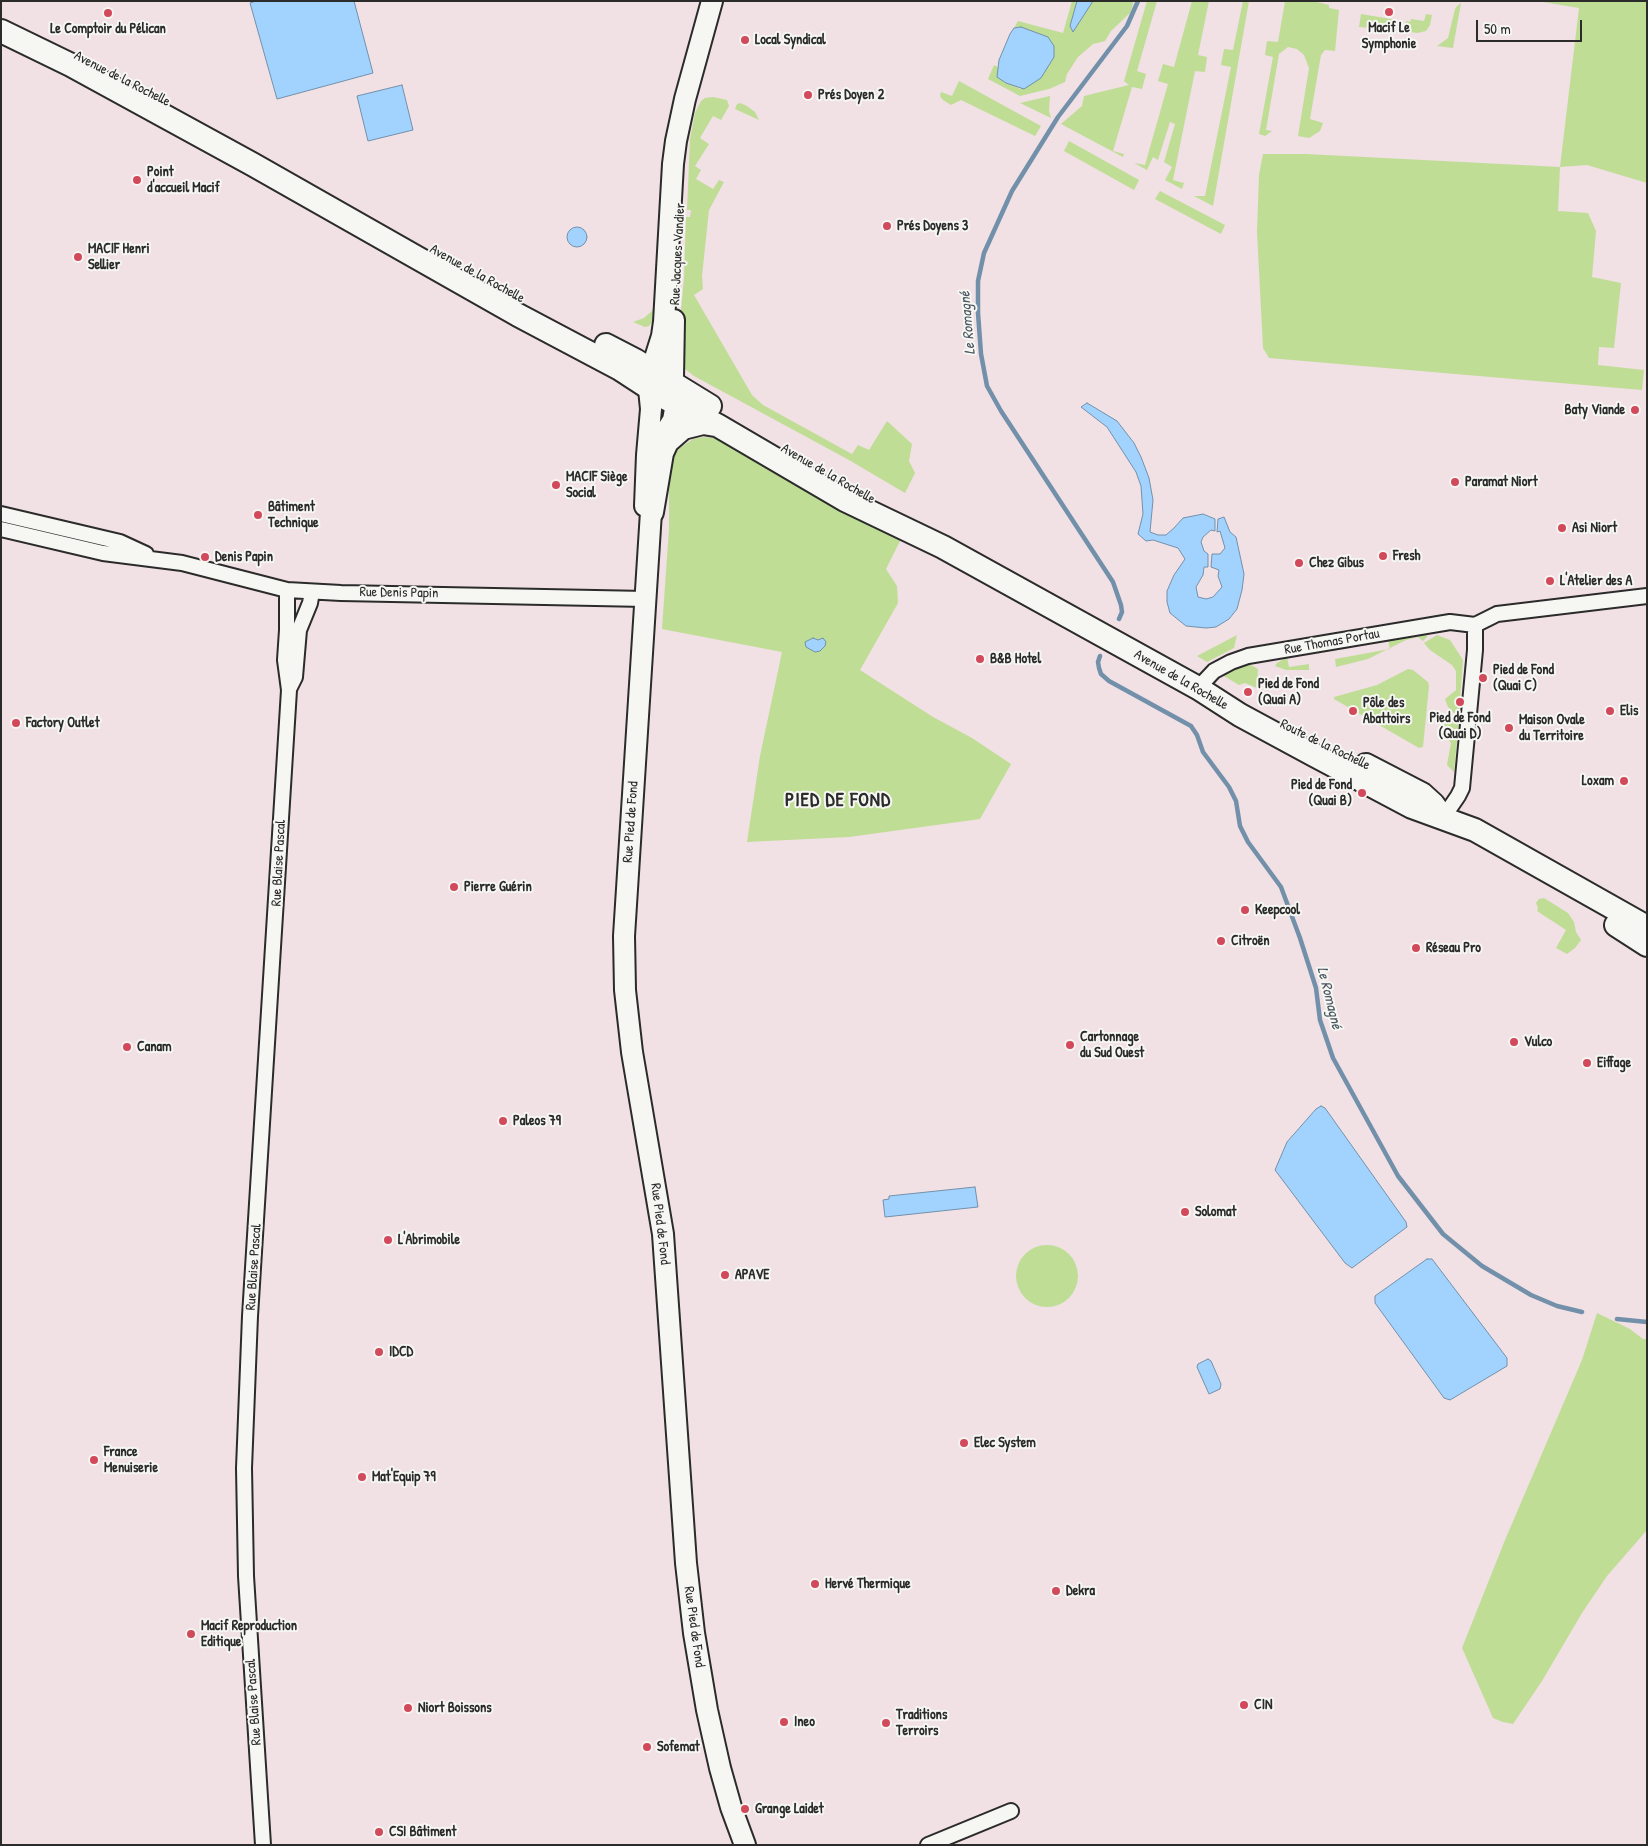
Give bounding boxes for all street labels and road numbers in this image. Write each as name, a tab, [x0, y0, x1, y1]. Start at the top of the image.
street label: Avenue de la Rochelle	[71, 47, 173, 111]
street label: Rue Jacques Vandier	[667, 202, 689, 306]
street label: Avenue de la Rochelle	[427, 241, 527, 307]
street label: Avenue de la Rochelle	[778, 440, 878, 508]
street label: Rue Denis Papin	[359, 584, 439, 602]
street label: Rue Thomas Portau	[1283, 625, 1381, 659]
street label: Avenue de la Rochelle	[1131, 646, 1231, 714]
street label: Route de la Rochelle	[1277, 716, 1373, 774]
street label: Rue Pied de Fond	[620, 781, 642, 863]
street label: Rue Blaise Pascal	[268, 819, 290, 907]
street label: Rue Pied de Fond	[647, 1182, 673, 1266]
street label: Rue Blaise Pascal	[243, 1223, 265, 1311]
street label: Rue Pied de Fond	[680, 1585, 708, 1669]
street label: Rue Blaise Pascal	[243, 1658, 265, 1746]

